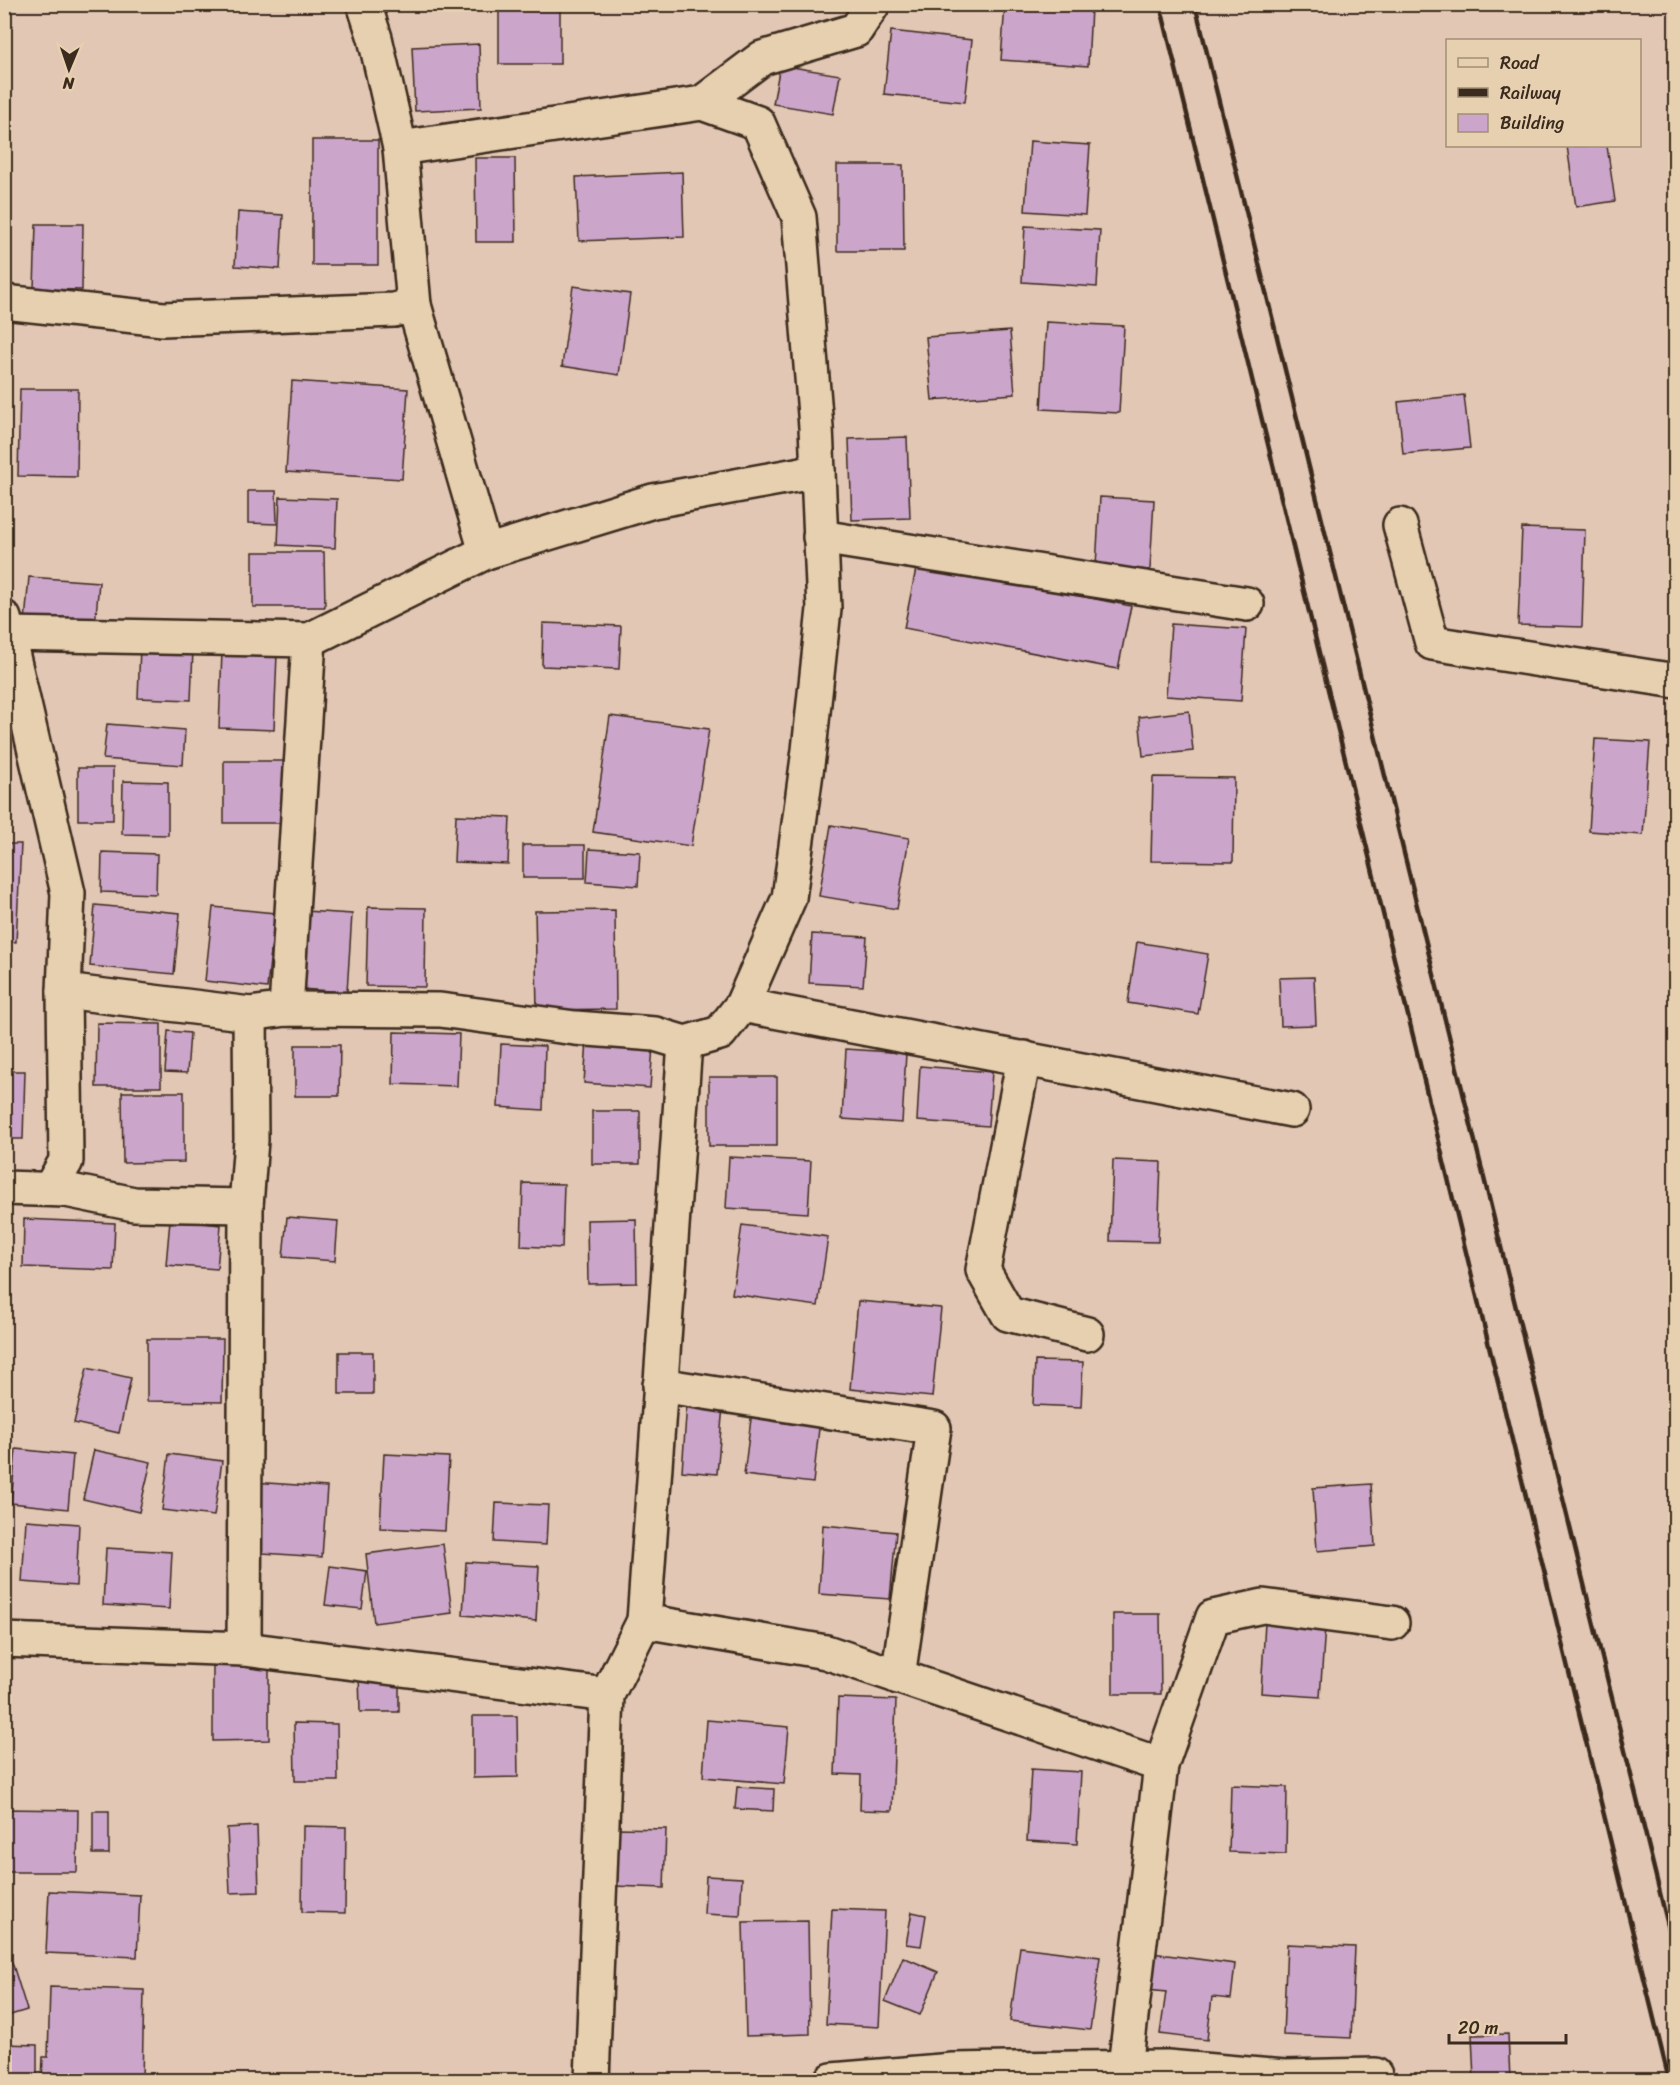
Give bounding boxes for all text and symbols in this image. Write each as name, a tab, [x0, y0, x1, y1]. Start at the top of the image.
north arrow	[39, 39, 99, 99]
legend	[1446, 39, 1641, 147]
text: Road	[1500, 47, 1540, 79]
text: N	[62, 69, 76, 98]
text: Railway	[1500, 77, 1562, 109]
text: Building	[1500, 107, 1564, 139]
scale bar	[1449, 2007, 1566, 2045]
text: 20 m	[1458, 2012, 1498, 2044]

